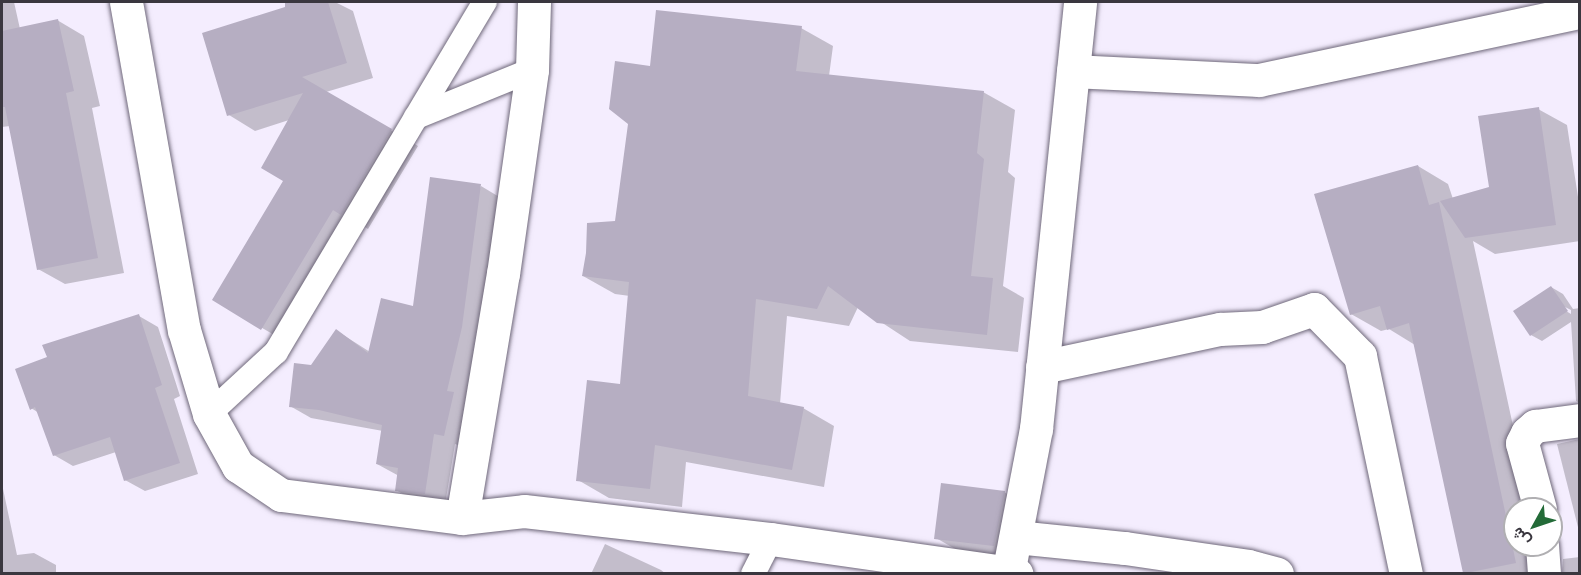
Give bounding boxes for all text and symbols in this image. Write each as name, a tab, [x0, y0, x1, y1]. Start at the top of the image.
north arrow	[1503, 497, 1563, 557]
text: ش	[1505, 522, 1536, 552]

